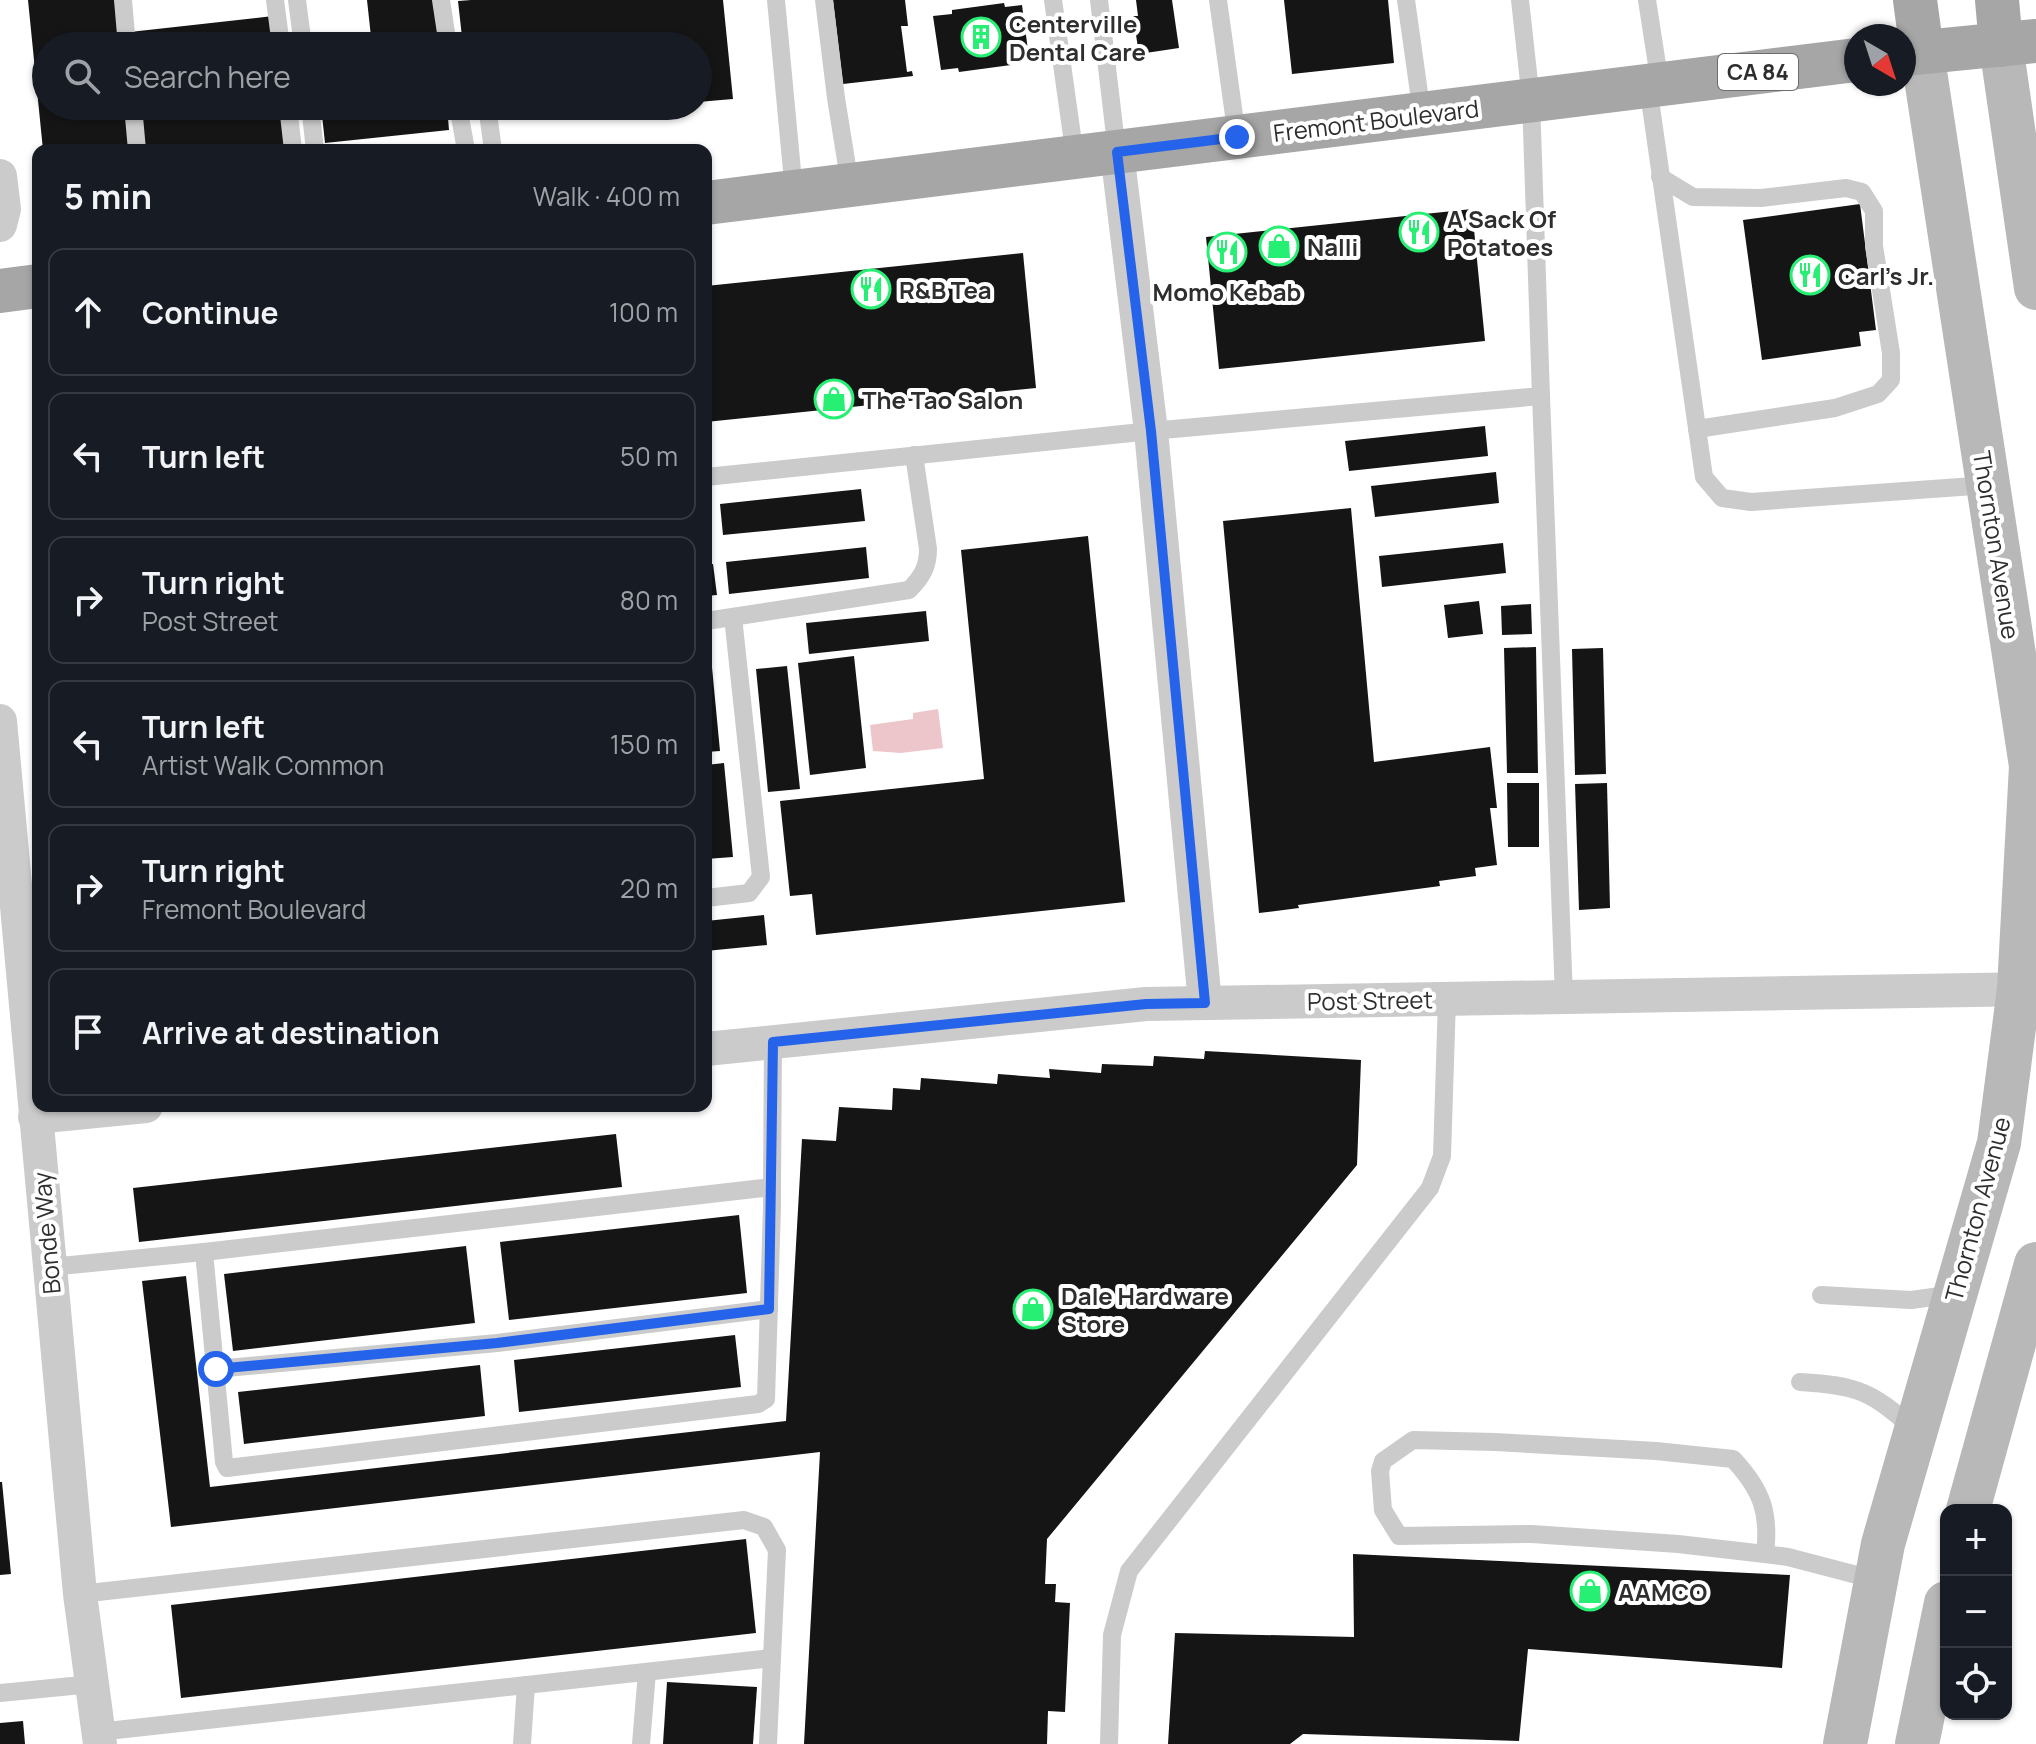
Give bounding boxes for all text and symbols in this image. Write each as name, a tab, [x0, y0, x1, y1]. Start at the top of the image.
place label: Centerville Dental Care	[1009, 7, 1146, 68]
building icon: Centerville Dental Care	[960, 16, 1002, 58]
north arrow	[1844, 24, 1916, 96]
search box	[32, 32, 712, 120]
icon: search	[60, 54, 104, 98]
road number: CA 84	[1718, 54, 1798, 90]
text: Search here	[124, 56, 291, 97]
street label: Fremont Boulevard	[1271, 91, 1481, 149]
route end	[1219, 119, 1255, 155]
text: 5 min	[64, 173, 152, 219]
text: Walk · 400 m	[533, 178, 680, 214]
place label: A Sack Of Potatoes	[1447, 202, 1556, 263]
restaurant icon: A Sack Of Potatoes	[1398, 211, 1440, 253]
shop icon: Nalli	[1258, 225, 1300, 267]
place label: Nalli	[1307, 230, 1358, 263]
restaurant icon: Momo Kebab	[1206, 231, 1248, 273]
restaurant icon: Carl's Jr.	[1789, 254, 1831, 296]
place label: Carl's Jr.	[1838, 259, 1934, 292]
restaurant icon: R&B Tea	[850, 268, 892, 310]
place label: R&B Tea	[899, 273, 992, 306]
place label: Momo Kebab	[1153, 275, 1301, 308]
icon: ahead	[66, 290, 110, 334]
text: Continue	[142, 292, 278, 333]
text: 100 m	[609, 294, 678, 330]
shop icon: The Tao Salon	[813, 378, 855, 420]
place label: The Tao Salon	[862, 383, 1023, 416]
icon: left	[66, 434, 110, 478]
text: Turn left	[142, 436, 265, 477]
text: 50 m	[620, 438, 678, 474]
street label: Thornton Avenue	[1966, 448, 2028, 642]
text: Turn right	[142, 562, 285, 603]
icon: right	[66, 578, 110, 622]
text: 80 m	[620, 582, 678, 618]
text: Post Street	[142, 603, 279, 639]
text: Turn left	[142, 706, 265, 747]
icon: left	[66, 722, 110, 766]
text: 150 m	[610, 726, 678, 762]
text: Artist Walk Common	[142, 747, 384, 783]
text: Turn right	[142, 850, 285, 891]
icon: right	[66, 866, 110, 910]
text: 20 m	[620, 870, 678, 906]
text: Fremont Boulevard	[142, 891, 366, 927]
street label: Post Street	[1307, 982, 1433, 1018]
icon: arrive	[66, 1010, 110, 1054]
text: Arrive at destination	[142, 1012, 440, 1053]
street label: Thornton Avenue	[1936, 1113, 2018, 1305]
street label: Bonde Way	[24, 1170, 68, 1296]
place label: Dale Hardware Store	[1061, 1279, 1229, 1340]
shop icon: Dale Hardware Store	[1012, 1288, 1054, 1330]
route start	[198, 1351, 234, 1387]
map controls	[1940, 1504, 2012, 1720]
button: +	[1940, 1504, 2012, 1576]
shop icon: AAMCO	[1569, 1570, 1611, 1612]
place label: AAMCO	[1618, 1575, 1707, 1608]
button: −	[1940, 1576, 2012, 1648]
button: locate	[1940, 1648, 2012, 1720]

